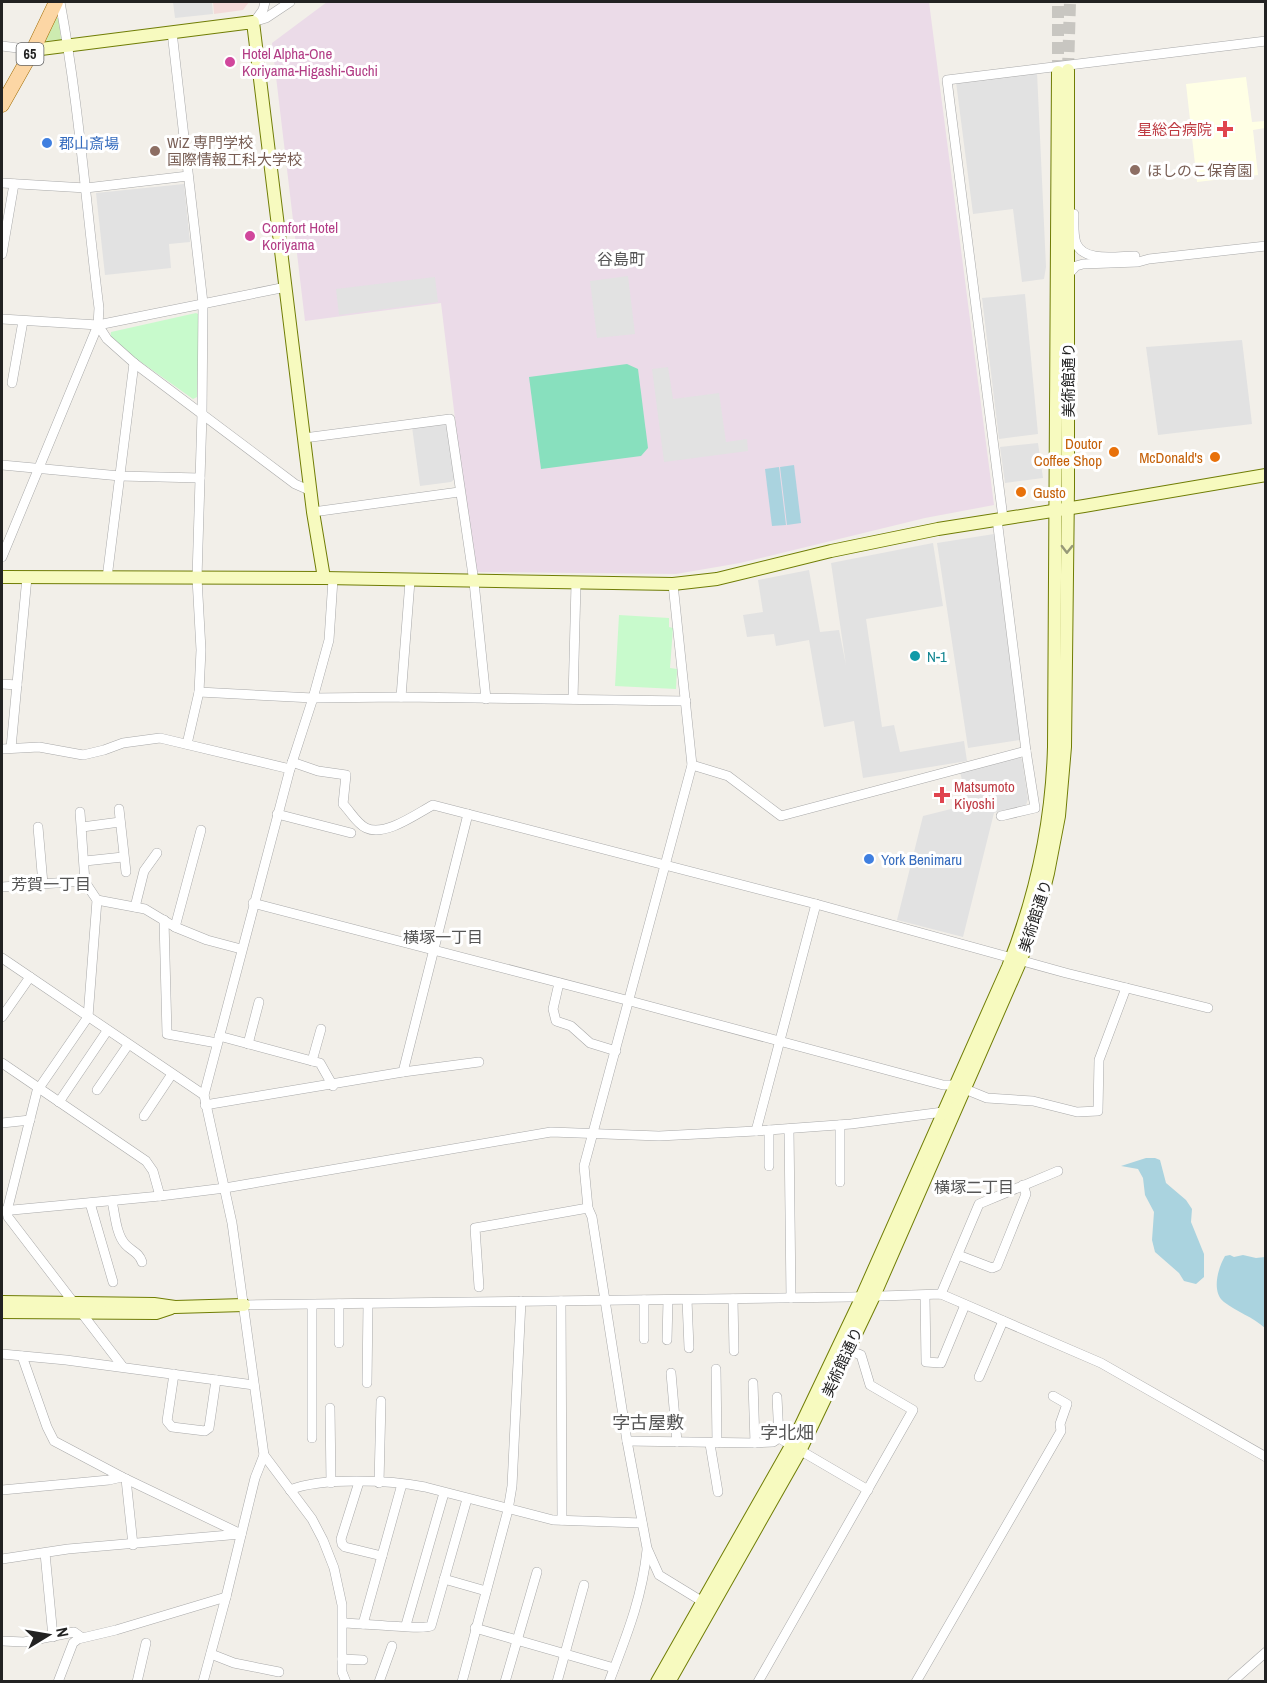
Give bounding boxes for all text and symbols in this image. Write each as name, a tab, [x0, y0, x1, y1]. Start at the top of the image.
road number: 65	[16, 43, 44, 65]
place label: Hotel Alpha-One Koriyama-Higashi-Guchi	[242, 43, 378, 81]
marker: Hotel Alpha-One Koriyama-Higashi-Guchi	[223, 55, 237, 69]
place label: 星総合病院	[1137, 119, 1212, 140]
marker: 星総合病院	[1216, 120, 1234, 138]
place label: WiZ 専門学校 国際情報工科大学校	[167, 132, 302, 170]
place label: 郡山斎場	[59, 133, 119, 154]
marker: 郡山斎場	[40, 136, 54, 150]
marker: WiZ 専門学校 国際情報工科大学校	[148, 144, 162, 158]
place label: ほしのこ保育園	[1147, 160, 1252, 181]
marker: ほしのこ保育園	[1128, 163, 1142, 177]
place label: Comfort Hotel Koriyama	[262, 217, 338, 255]
marker: Comfort Hotel Koriyama	[243, 229, 257, 243]
district label: 谷島町	[597, 248, 645, 270]
street label: 美術館通り	[1058, 342, 1079, 418]
place label: Doutor Coffee Shop	[1034, 433, 1102, 471]
marker: Doutor Coffee Shop	[1107, 445, 1121, 459]
place label: McDonald's	[1139, 447, 1203, 468]
marker: McDonald's	[1208, 450, 1222, 464]
place label: Gusto	[1033, 482, 1066, 503]
marker: Gusto	[1014, 485, 1028, 499]
one-way arrow	[1060, 544, 1073, 553]
place label: N-1	[927, 646, 947, 667]
marker: N-1	[908, 649, 922, 663]
place label: Matsumoto Kiyoshi	[954, 776, 1015, 814]
marker: Matsumoto Kiyoshi	[935, 788, 949, 802]
place label: York Benimaru	[881, 849, 962, 870]
marker: York Benimaru	[862, 852, 876, 866]
district label: 芳賀一丁目	[11, 873, 91, 895]
street label: 美術館通り	[1013, 877, 1057, 955]
district label: 横塚一丁目	[403, 926, 483, 948]
district label: 横塚二丁目	[934, 1176, 1014, 1198]
street label: 美術館通り	[817, 1324, 867, 1400]
district label: 字古屋敷	[612, 1410, 684, 1435]
district label: 字北畑	[760, 1420, 814, 1445]
north arrow	[18, 1605, 78, 1665]
text: N	[51, 1625, 74, 1639]

